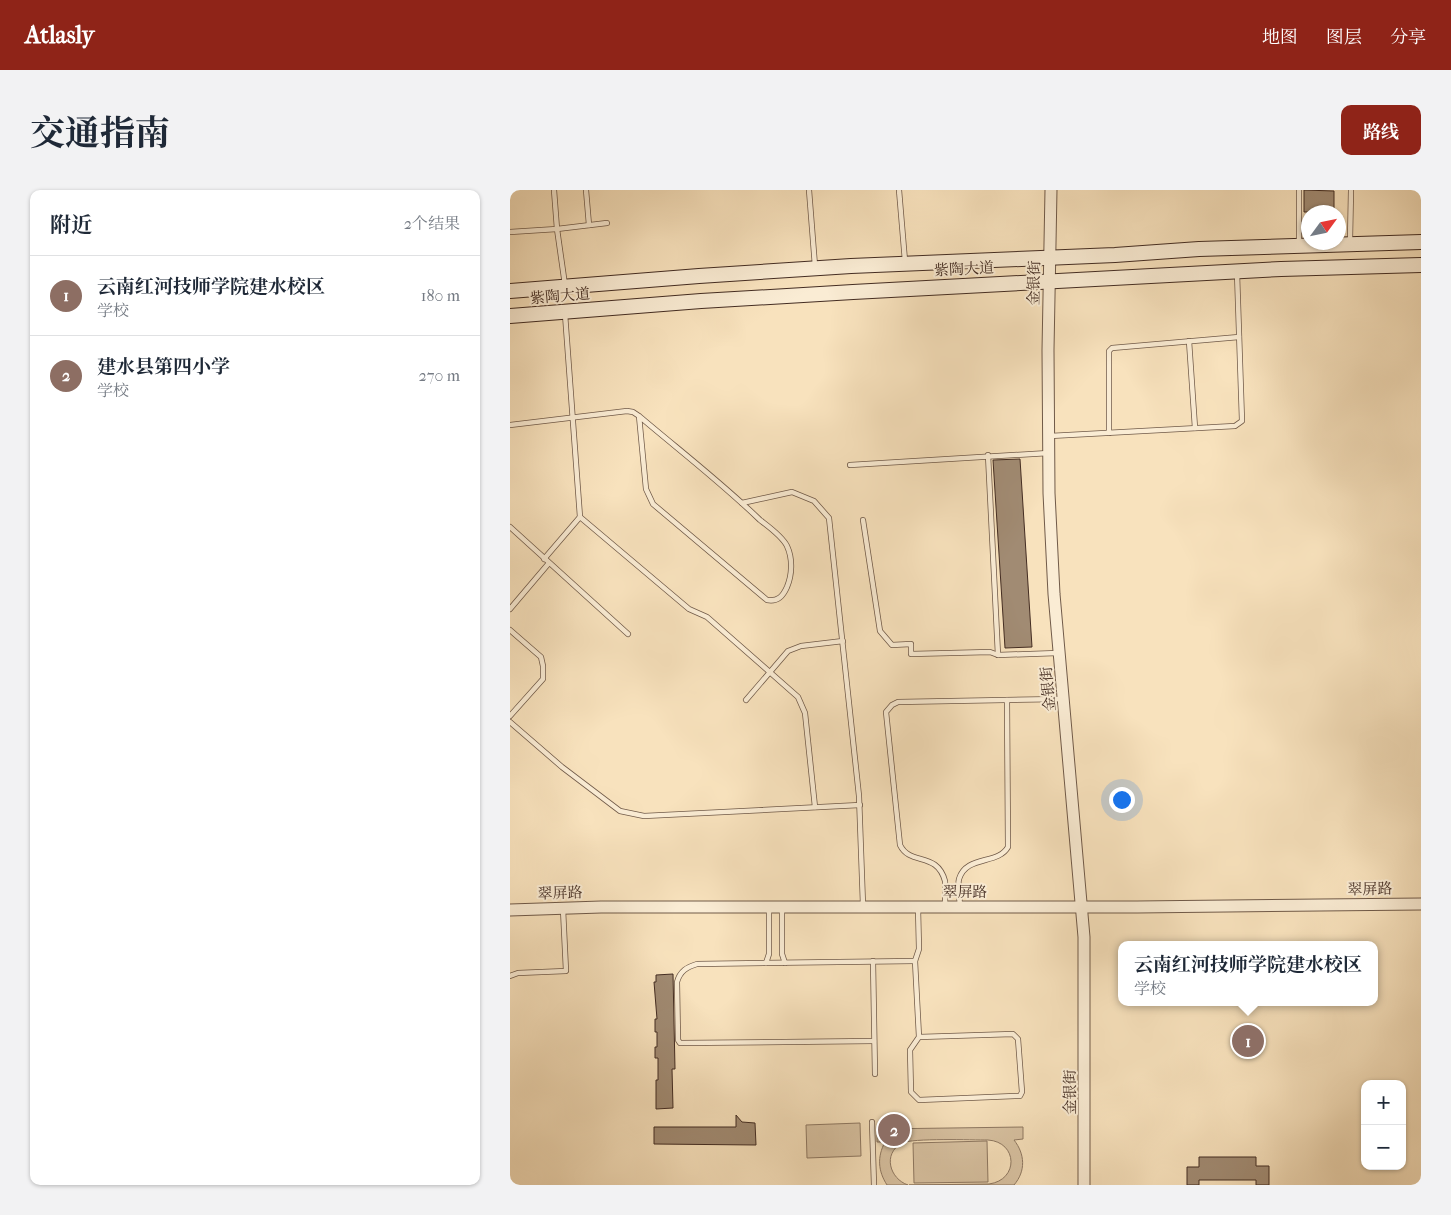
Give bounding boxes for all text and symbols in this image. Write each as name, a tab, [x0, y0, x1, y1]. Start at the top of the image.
text: Atlasly	[25, 21, 94, 49]
text: 地图	[1262, 27, 1298, 48]
text: 图层	[1326, 27, 1362, 48]
text: 分享	[1390, 27, 1426, 48]
button: 路线	[1341, 105, 1421, 155]
text: 交通指南	[30, 113, 170, 154]
north arrow	[1301, 205, 1346, 250]
text: 附近	[50, 213, 92, 237]
text: 2个结果	[404, 214, 460, 233]
street label: 紫陶大道	[934, 258, 994, 280]
street label: 金银街	[1025, 260, 1043, 306]
text: 云南红河技师学院建水校区	[97, 276, 325, 298]
street label: 紫陶大道	[529, 284, 591, 308]
text: 1	[63, 286, 69, 305]
text: 180 m	[421, 286, 460, 305]
text: 学校	[97, 301, 129, 320]
text: 建水县第四小学	[97, 356, 230, 378]
text: 2	[62, 366, 70, 385]
text: 270 m	[419, 366, 460, 385]
text: 学校	[97, 381, 129, 400]
street label: 金银街	[1037, 666, 1059, 712]
your location	[1109, 787, 1135, 813]
street label: 翠屏路	[1347, 880, 1393, 898]
street label: 翠屏路	[537, 883, 583, 903]
street label: 翠屏路	[942, 883, 988, 901]
popup	[1118, 941, 1378, 1006]
text: 云南红河技师学院建水校区	[1134, 954, 1362, 976]
text: 学校	[1134, 979, 1166, 998]
pin: 1	[1232, 1022, 1264, 1060]
street label: 金银街	[1061, 1069, 1079, 1115]
map controls	[1361, 1080, 1406, 1170]
button: +	[1361, 1080, 1406, 1125]
pin: 2	[878, 1111, 910, 1149]
button: −	[1361, 1125, 1406, 1170]

